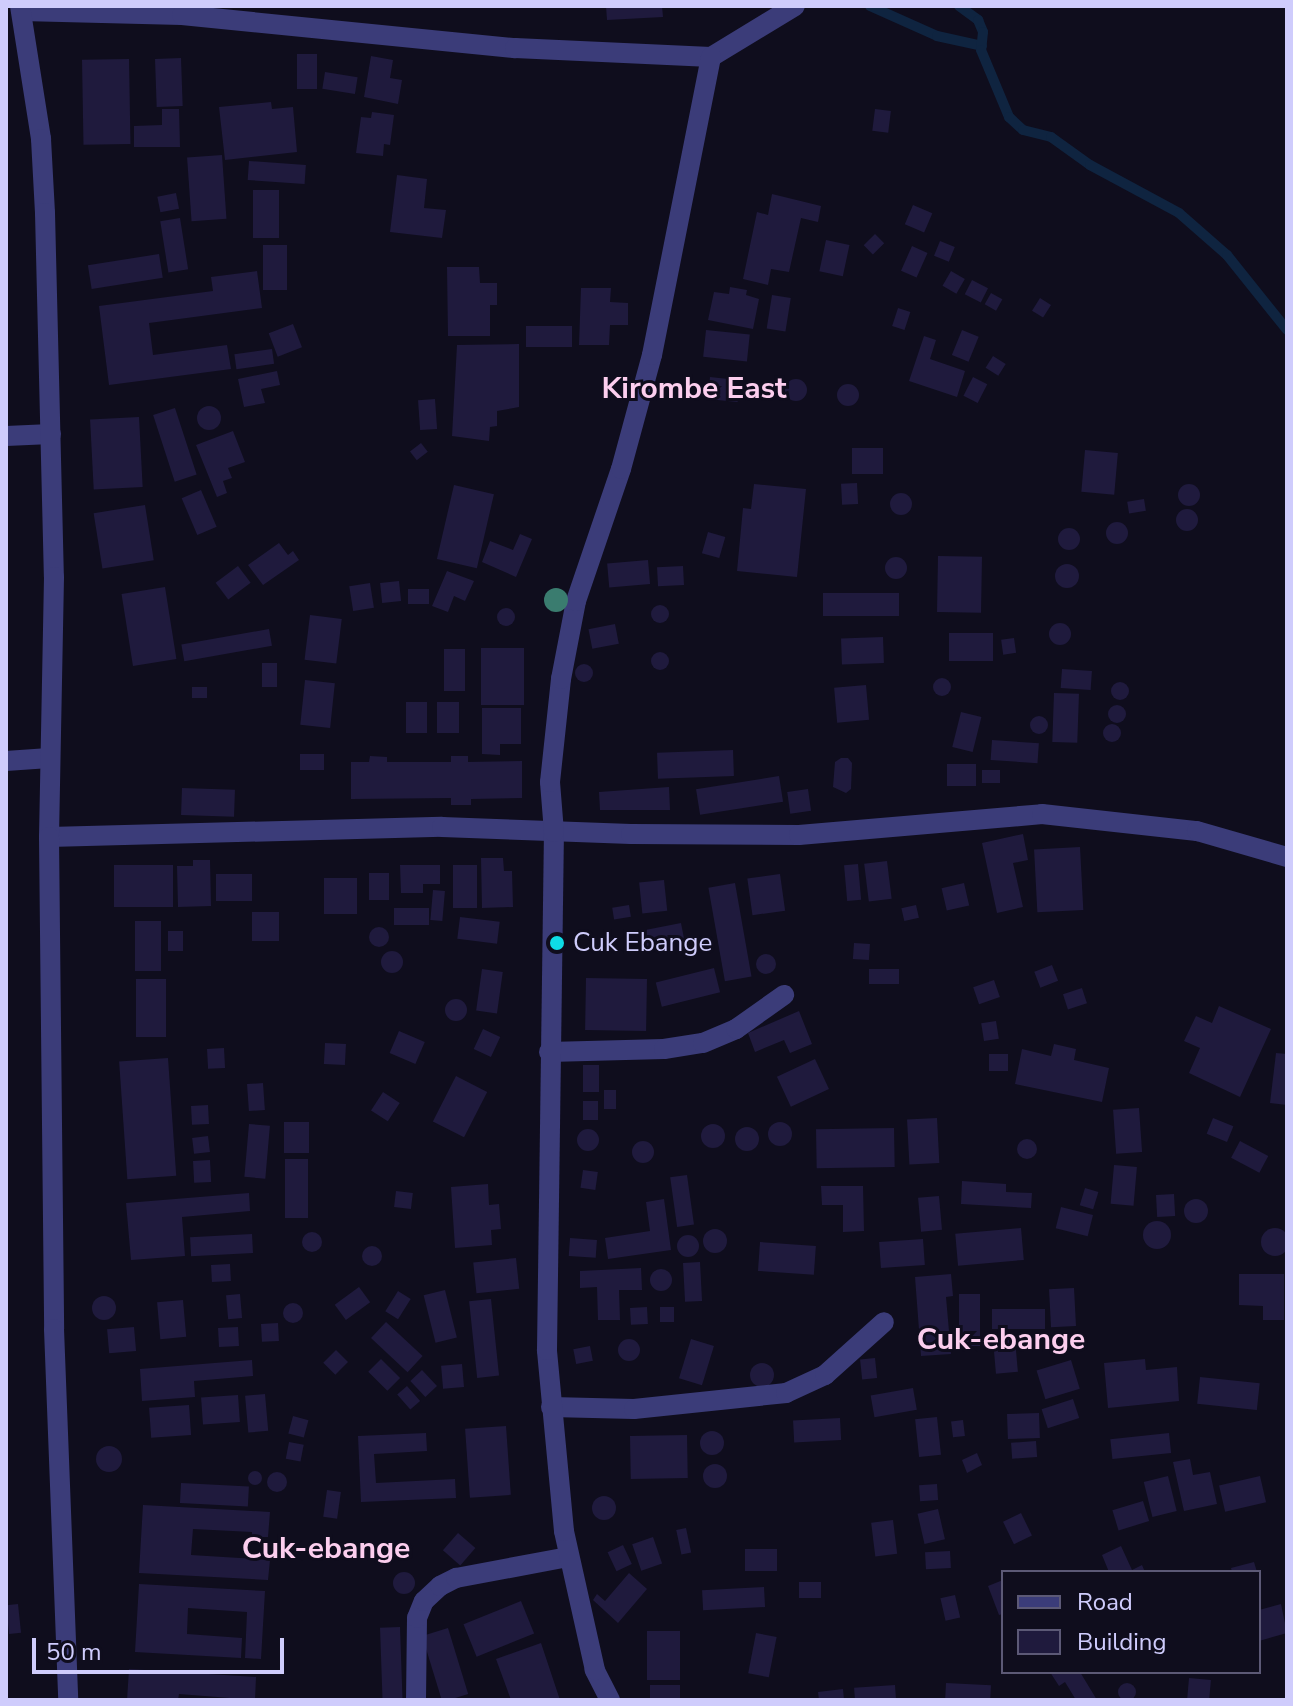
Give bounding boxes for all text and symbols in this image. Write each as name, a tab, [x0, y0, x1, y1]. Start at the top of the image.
district label: Kirombe East	[601, 371, 787, 407]
place label: Cuk Ebange	[573, 927, 712, 959]
marker: Cuk Ebange	[548, 934, 566, 952]
district label: Cuk-ebange	[917, 1322, 1085, 1358]
district label: Cuk-ebange	[242, 1531, 410, 1567]
legend	[1001, 1570, 1261, 1674]
text: Road	[1077, 1586, 1133, 1618]
scale bar	[36, 1622, 288, 1672]
text: Building	[1077, 1626, 1167, 1658]
text: 50 m	[46, 1636, 102, 1668]

